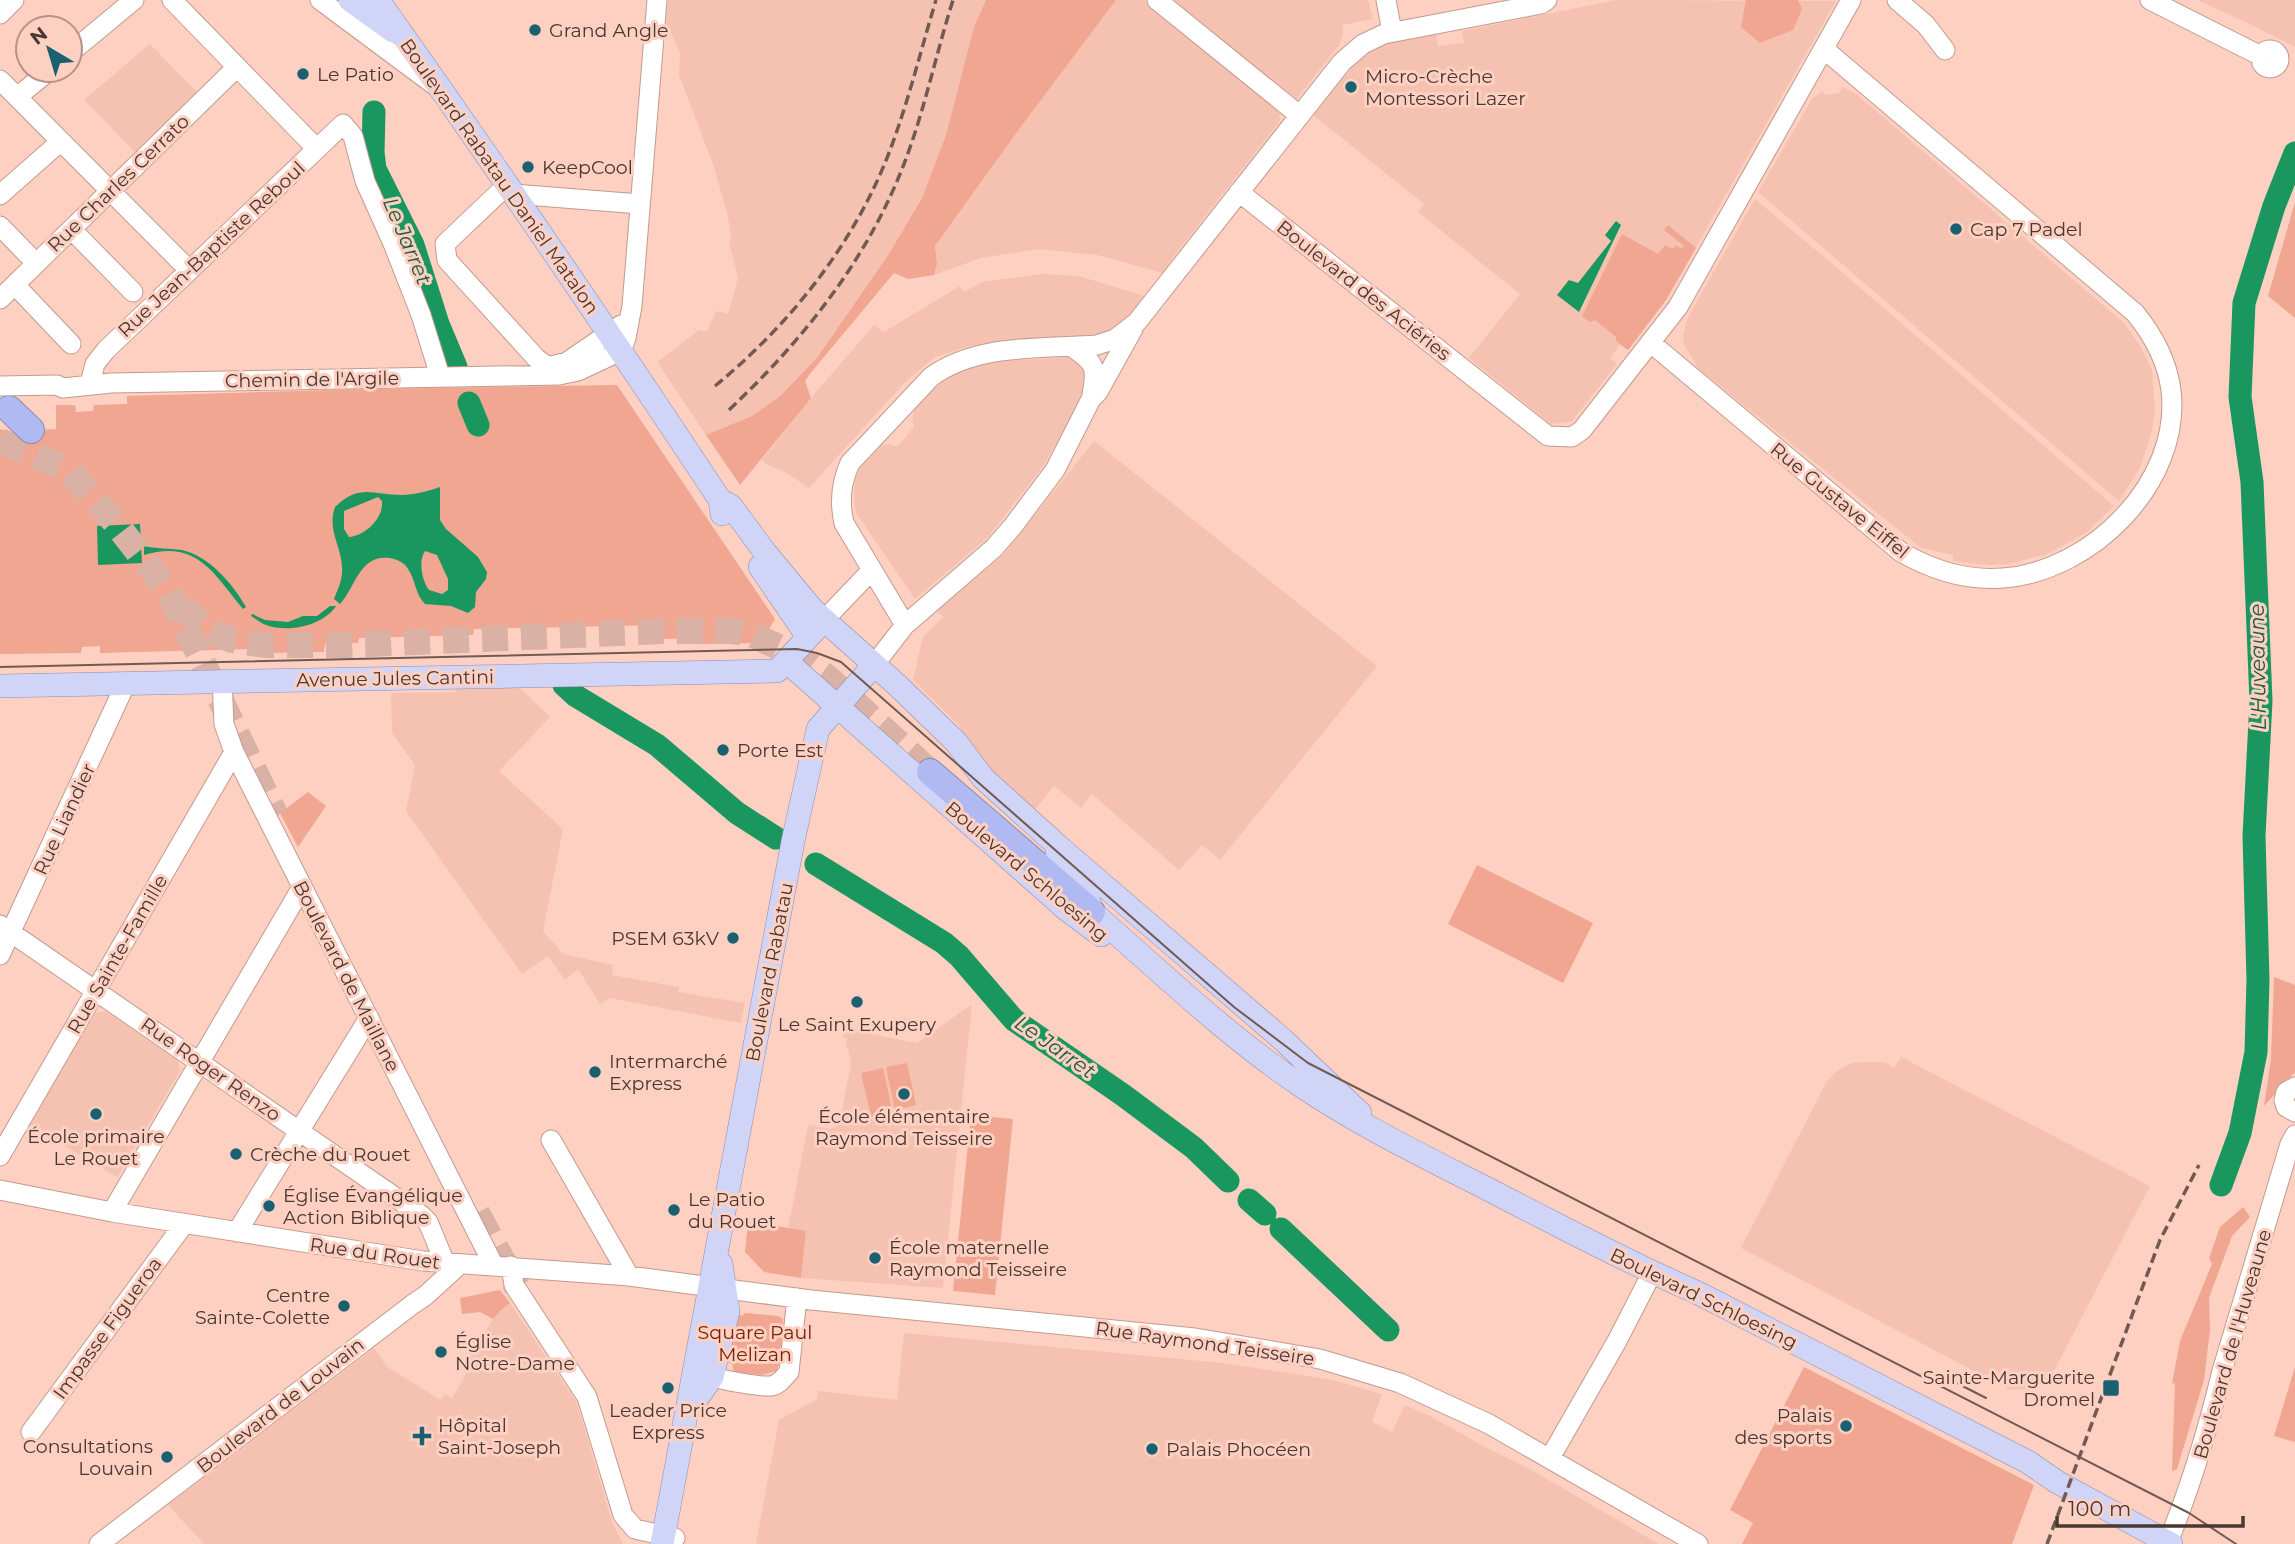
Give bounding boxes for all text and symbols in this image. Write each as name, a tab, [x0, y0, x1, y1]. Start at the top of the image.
north arrow	[14, 14, 84, 84]
place label: Grand Angle	[549, 19, 669, 42]
text: N	[26, 22, 52, 50]
marker: Grand Angle	[527, 22, 543, 38]
street label: Boulevard Rabatau Daniel Matalon	[395, 34, 604, 319]
place label: Le Patio	[317, 63, 394, 86]
place label: Micro-Crèche Montessori Lazer	[1365, 65, 1526, 110]
marker: Le Patio	[295, 66, 311, 82]
marker: Micro-Crèche Montessori Lazer	[1343, 79, 1359, 95]
street label: Rue Charles Cerrato	[43, 110, 194, 257]
place label: KeepCool	[542, 156, 633, 179]
street label: Rue Jean-Baptiste Reboul	[113, 157, 310, 342]
marker: KeepCool	[520, 159, 536, 175]
water label: Le Jarret	[378, 193, 437, 289]
street label: Boulevard des Aciéries	[1272, 215, 1455, 365]
place label: Cap 7 Padel	[1970, 218, 2083, 241]
marker: Cap 7 Padel	[1948, 221, 1964, 237]
street label: Chemin de l'Argile	[225, 366, 399, 393]
street label: Rue Gustave Eiffel	[1766, 437, 1914, 563]
water label: L'Huveaune	[2244, 603, 2271, 731]
street label: Avenue Jules Cantini	[296, 665, 494, 692]
place label: Porte Est	[737, 739, 824, 762]
marker: Porte Est	[715, 742, 731, 758]
street label: Rue Liandier	[29, 760, 100, 879]
street label: Boulevard Schloesing	[941, 796, 1113, 946]
street label: Rue Sainte-Famille	[62, 871, 172, 1038]
street label: Boulevard de Maillane	[288, 877, 405, 1076]
street label: Boulevard Rabatau	[741, 881, 798, 1064]
place label: PSEM 63kV	[611, 927, 720, 950]
marker: PSEM 63kV	[725, 930, 741, 946]
marker: Le Saint Exupery	[849, 994, 865, 1010]
water label: Le Jarret	[1010, 1010, 1101, 1084]
street label: Rue Roger Renzo	[136, 1013, 285, 1126]
place label: Le Saint Exupery	[778, 1013, 937, 1036]
place label: Intermarché Express	[609, 1050, 728, 1095]
marker: Intermarché Express	[587, 1064, 603, 1080]
marker: École élémentaire Raymond Teisseire	[896, 1086, 912, 1102]
place label: École élémentaire Raymond Teisseire	[815, 1105, 993, 1150]
marker: École primaire Le Rouet	[88, 1106, 104, 1122]
place label: École primaire Le Rouet	[27, 1125, 165, 1170]
place label: Crèche du Rouet	[250, 1143, 411, 1166]
marker: Crèche du Rouet	[228, 1146, 244, 1162]
place label: Église Évangélique Action Biblique	[283, 1184, 463, 1229]
place label: Le Patio du Rouet	[688, 1188, 777, 1233]
marker: Église Évangélique Action Biblique	[261, 1198, 277, 1214]
marker: Le Patio du Rouet	[666, 1202, 682, 1218]
street label: Boulevard de l'Huveaune	[2189, 1227, 2276, 1462]
street label: Rue du Rouet	[308, 1233, 442, 1274]
place label: École maternelle Raymond Teisseire	[889, 1236, 1067, 1281]
street label: Boulevard Schloesing	[1606, 1243, 1801, 1354]
marker: École maternelle Raymond Teisseire	[867, 1250, 883, 1266]
street label: Impasse Figueroa	[48, 1253, 167, 1404]
place label: Centre Sainte-Colette	[195, 1284, 330, 1329]
marker: Centre Sainte-Colette	[336, 1298, 352, 1314]
street label: Rue Raymond Teisseire	[1094, 1317, 1316, 1370]
park label: Square Paul Melizan	[698, 1321, 812, 1366]
place label: Église Notre-Dame	[455, 1330, 575, 1375]
street label: Boulevard de Louvain	[192, 1333, 369, 1478]
marker: Église Notre-Dame	[433, 1344, 449, 1360]
place label: Sainte-Marguerite Dromel	[1923, 1366, 2095, 1411]
marker: Sainte-Marguerite Dromel	[2101, 1378, 2121, 1398]
marker: Leader Price Express	[660, 1380, 676, 1396]
place label: Leader Price Express	[609, 1399, 727, 1444]
place label: Palais des sports	[1734, 1404, 1832, 1449]
place label: Hôpital Saint-Joseph	[438, 1414, 561, 1459]
marker: Palais des sports	[1838, 1418, 1854, 1434]
marker: Hôpital Saint-Joseph	[412, 1426, 432, 1446]
place label: Consultations Louvain	[23, 1435, 153, 1480]
place label: Palais Phocéen	[1166, 1438, 1311, 1461]
marker: Palais Phocéen	[1144, 1441, 1160, 1457]
marker: Consultations Louvain	[159, 1449, 175, 1465]
scale bar	[2057, 1484, 2242, 1528]
text: 100 m	[2068, 1496, 2131, 1521]

